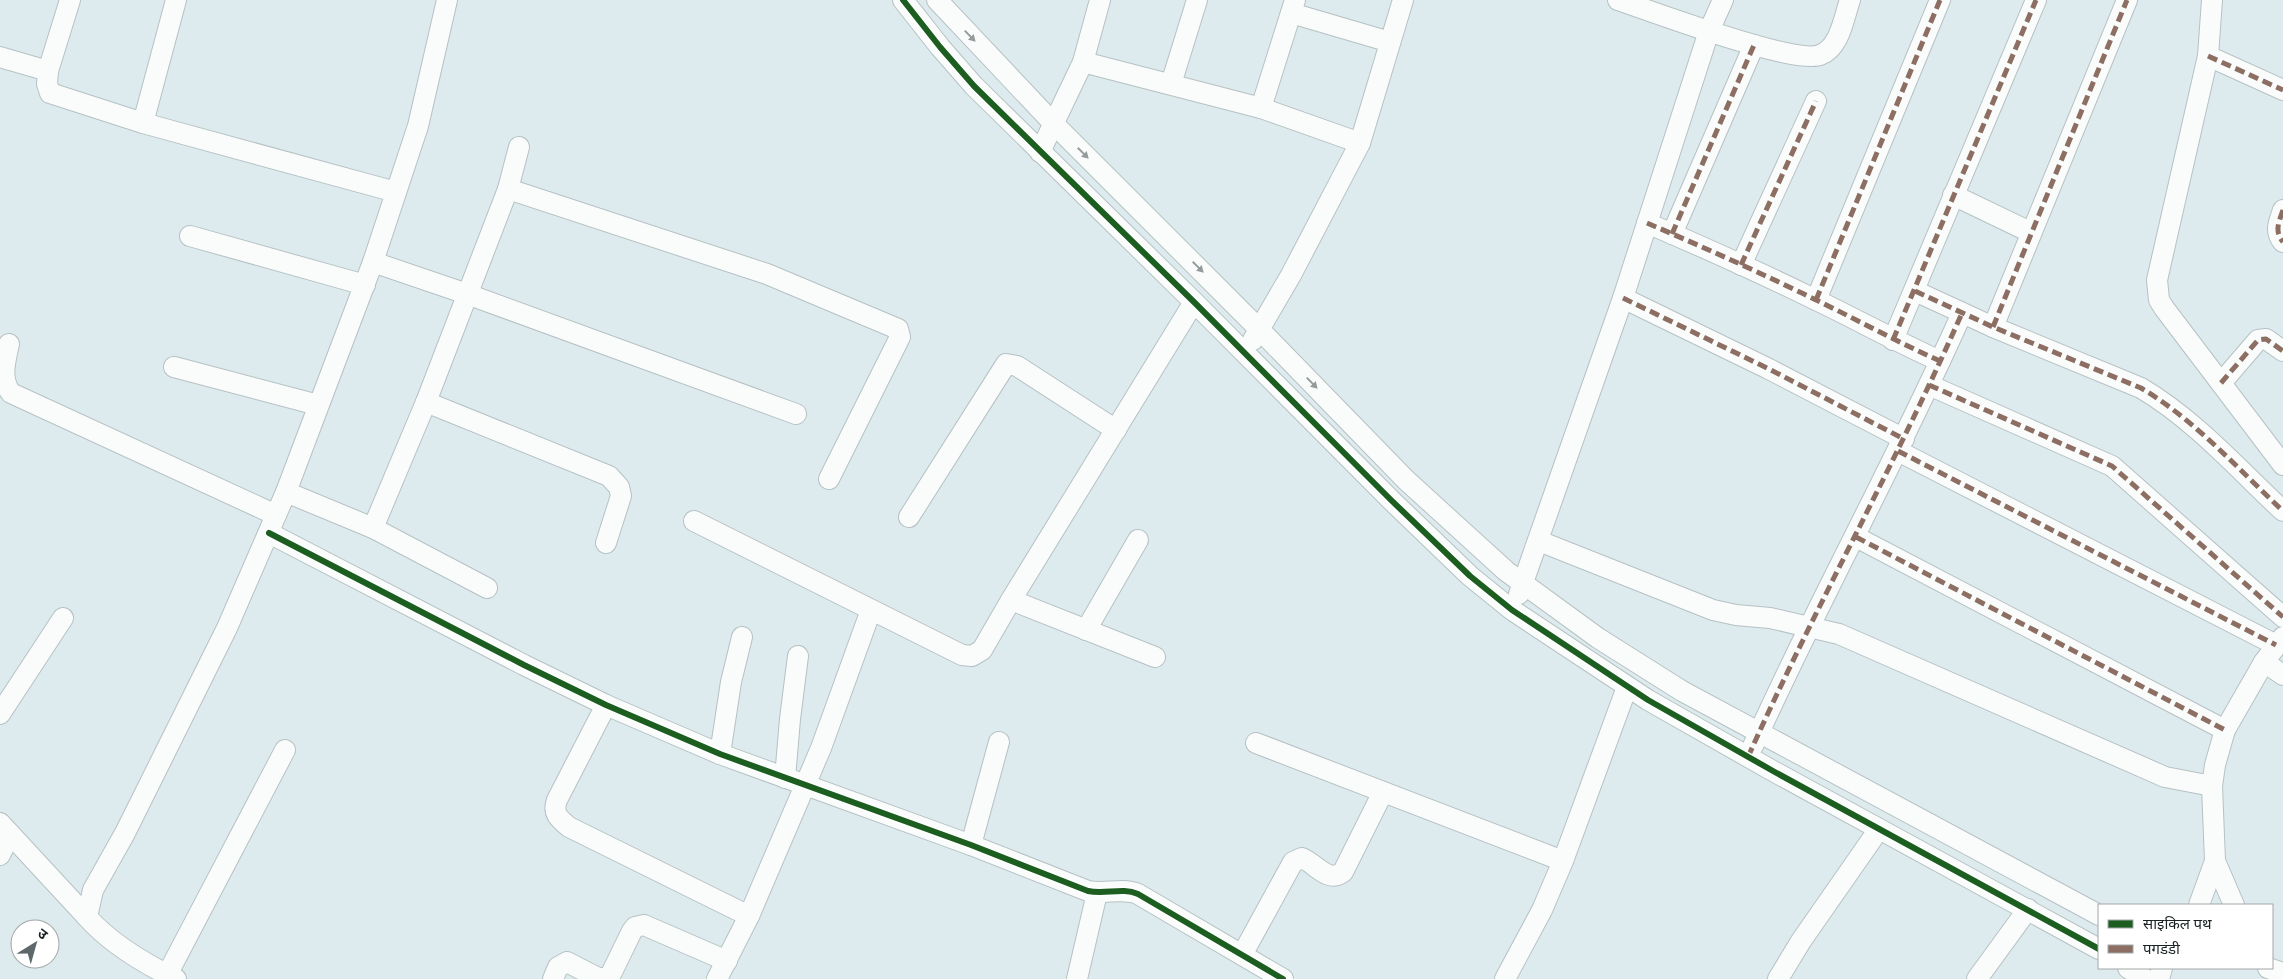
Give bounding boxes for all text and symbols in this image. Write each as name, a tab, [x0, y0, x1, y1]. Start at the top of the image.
one-way arrow	[964, 30, 976, 42]
one-way arrow	[1076, 146, 1088, 158]
one-way arrow	[1192, 261, 1204, 273]
one-way arrow	[1306, 377, 1318, 389]
legend	[2098, 904, 2273, 969]
text: साइकिल पथ	[2143, 915, 2212, 933]
north arrow	[10, 919, 60, 969]
text: उ	[35, 925, 52, 943]
text: पगडंडी	[2143, 940, 2181, 958]

